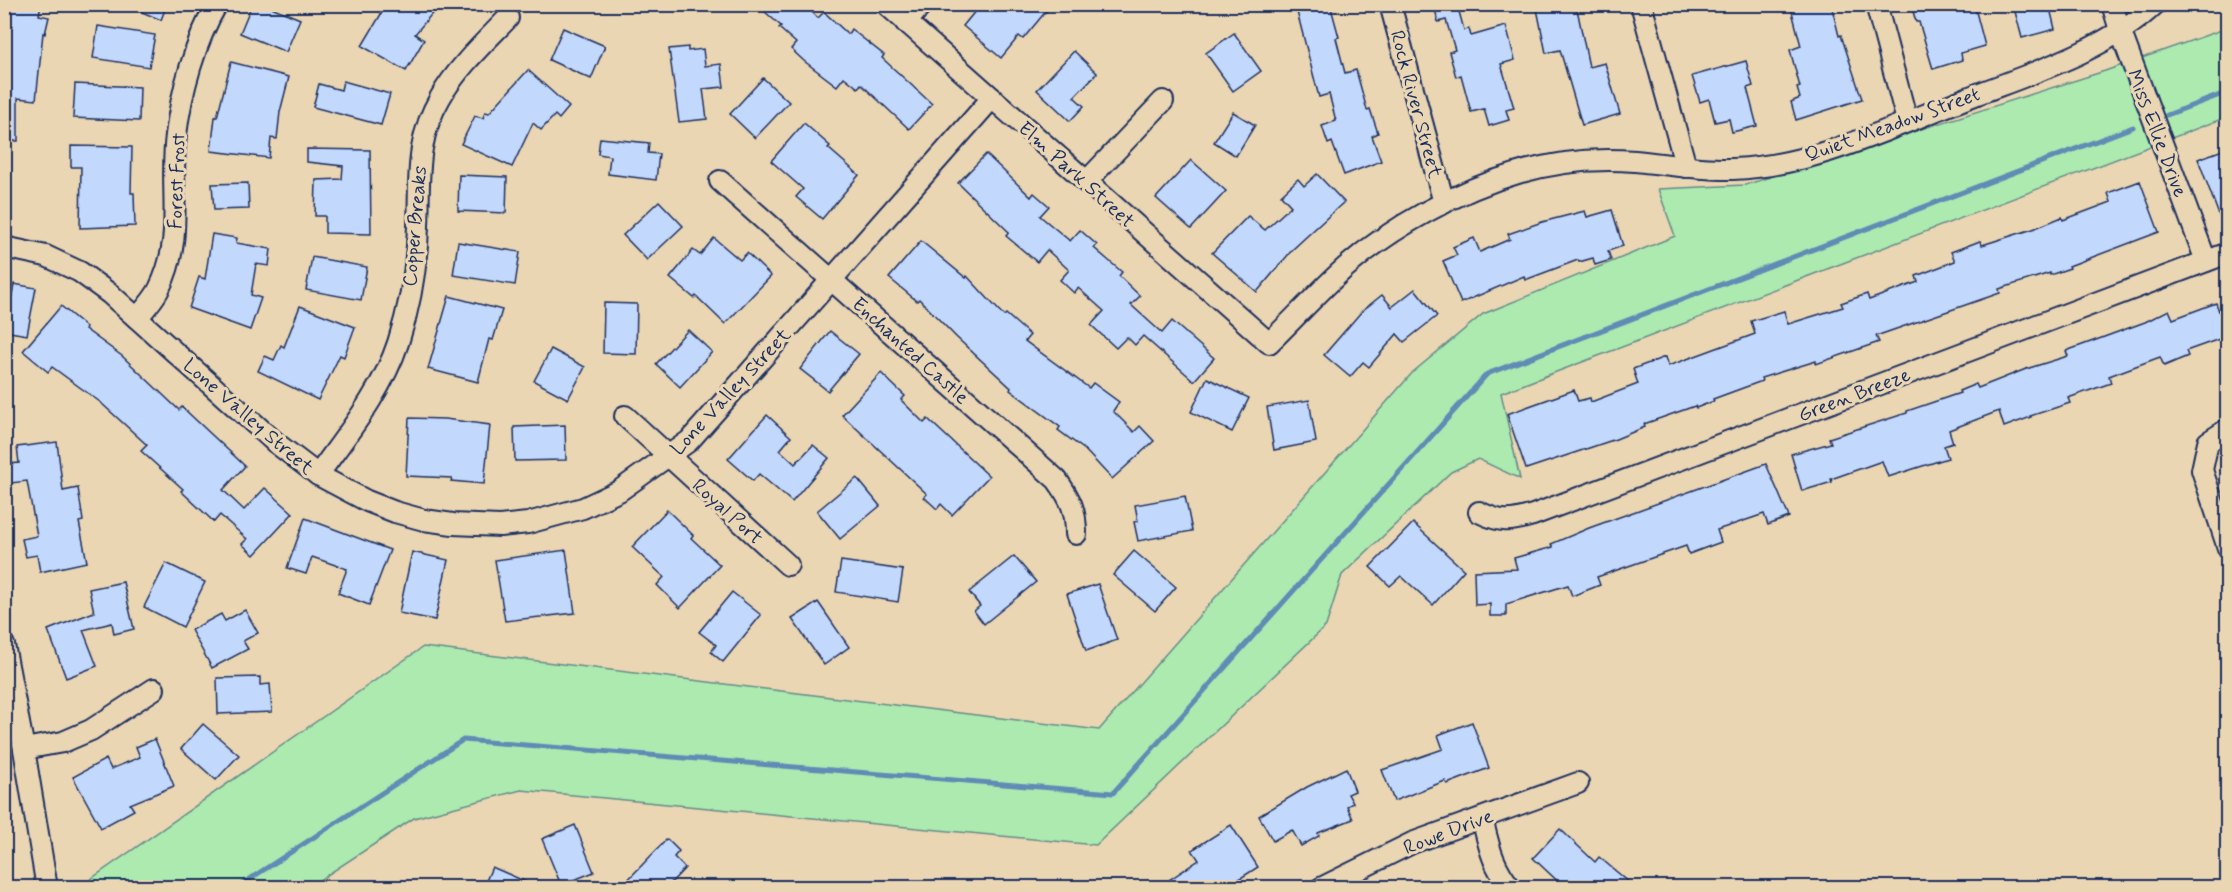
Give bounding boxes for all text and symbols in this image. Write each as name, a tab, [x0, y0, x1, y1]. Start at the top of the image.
street label: Rock River Street	[1383, 28, 1448, 181]
street label: Miss Ellie Drive	[2120, 66, 2193, 201]
street label: Quiet Meadow Street	[1801, 81, 1984, 170]
street label: Elm Park Street	[1012, 116, 1140, 235]
street label: Forest Frost	[162, 132, 193, 230]
street label: Copper Breaks	[397, 165, 434, 288]
street label: Enchanted Castle	[846, 291, 974, 411]
street label: Lone Valley Street	[665, 322, 797, 462]
street label: Lone Valley Street	[177, 353, 319, 482]
street label: Green Breeze	[1794, 362, 1915, 429]
street label: Royal Port	[686, 473, 768, 551]
street label: Rowe Drive	[1400, 803, 1497, 862]

